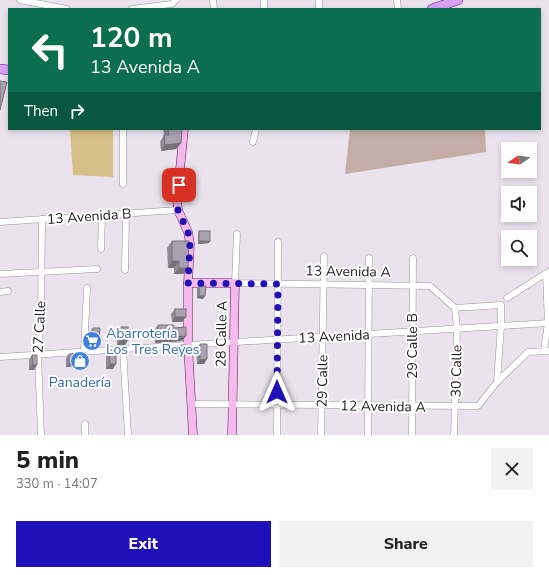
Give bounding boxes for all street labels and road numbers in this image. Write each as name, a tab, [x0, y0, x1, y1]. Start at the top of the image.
street label: 13 Avenida B	[46, 204, 132, 229]
street label: 13 Avenida A	[305, 261, 391, 282]
street label: 27 Calle	[29, 300, 50, 354]
street label: 28 Calle A	[211, 301, 232, 367]
street label: 29 Calle B	[403, 313, 422, 379]
street label: 13 Avenida	[298, 325, 370, 348]
street label: 30 Calle	[447, 345, 466, 398]
street label: 29 Calle	[313, 355, 332, 408]
street label: 12 Avenida A	[340, 396, 426, 417]

